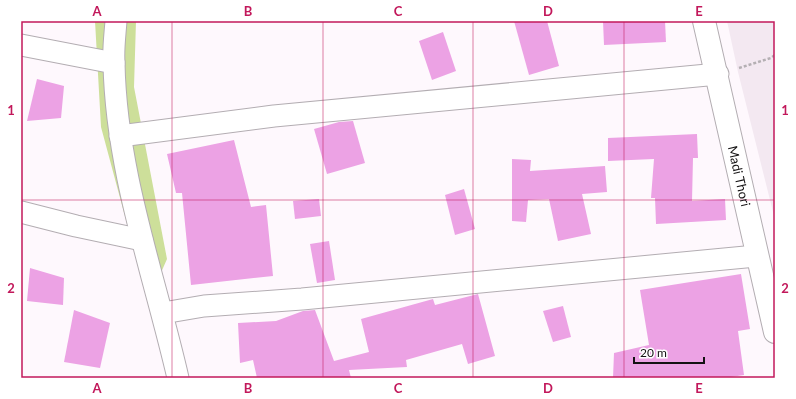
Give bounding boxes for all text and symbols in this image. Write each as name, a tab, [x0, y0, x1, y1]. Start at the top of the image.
text: A	[91, 3, 102, 19]
text: B	[244, 3, 253, 19]
text: C	[394, 3, 403, 19]
text: D	[543, 3, 553, 19]
text: E	[695, 3, 703, 19]
text: 1	[7, 102, 15, 118]
text: 1	[781, 102, 789, 118]
street label: Madi Thori	[725, 144, 754, 208]
text: 2	[7, 280, 15, 296]
text: 2	[781, 280, 789, 296]
scale bar	[634, 339, 704, 365]
text: 20 m	[640, 345, 667, 360]
text: A	[91, 380, 102, 396]
text: B	[244, 380, 253, 396]
text: C	[394, 380, 403, 396]
text: D	[543, 380, 553, 396]
text: E	[695, 380, 703, 396]

